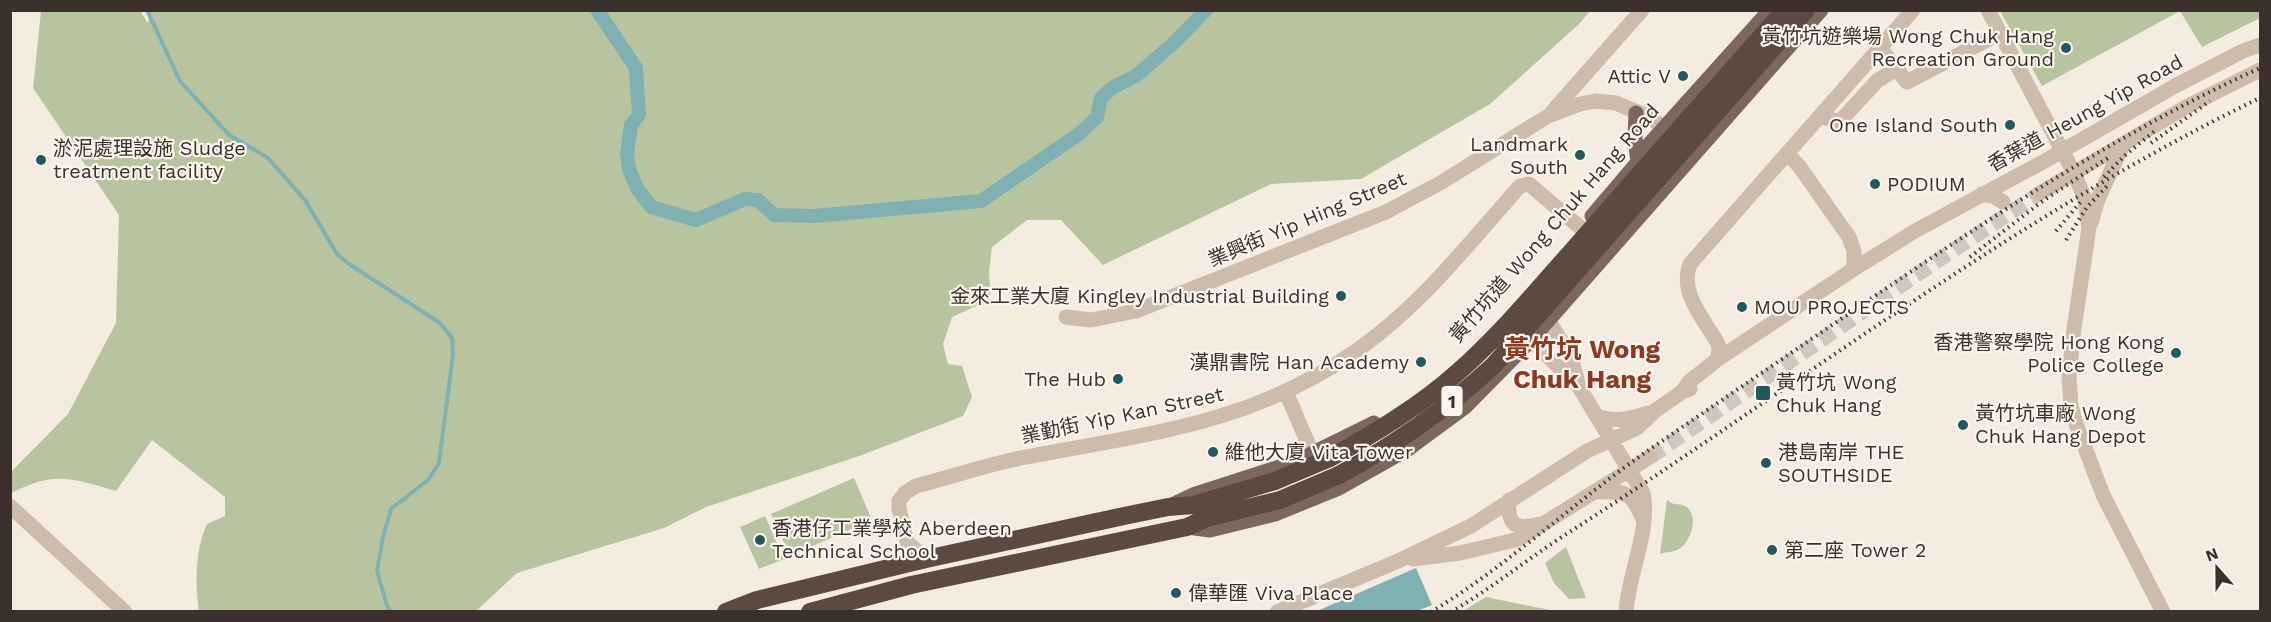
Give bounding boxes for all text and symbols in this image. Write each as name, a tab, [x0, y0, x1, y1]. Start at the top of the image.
place label: 黃竹坑遊樂場 Wong Chuk Hang Recreation Ground	[1762, 24, 2054, 71]
marker: 黃竹坑遊樂場 Wong Chuk Hang Recreation Ground	[2059, 41, 2073, 55]
street label: 香葉道 Heung Yip Road	[1983, 49, 2187, 177]
place label: Attic V	[1607, 64, 1671, 88]
marker: Attic V	[1676, 69, 1690, 83]
street label: 黃竹坑道 Wong Chuk Hang Road	[1444, 99, 1664, 347]
place label: One Island South	[1829, 113, 1998, 137]
marker: One Island South	[2003, 118, 2017, 132]
place label: Landmark South	[1470, 132, 1568, 179]
place label: 淤泥處理設施 Sludge treatment facility	[53, 136, 246, 183]
marker: Landmark South	[1573, 148, 1587, 162]
marker: 淤泥處理設施 Sludge treatment facility	[34, 153, 48, 167]
street label: 業興街 Yip Hing Street	[1204, 166, 1410, 272]
place label: PODIUM	[1887, 172, 1966, 196]
marker: PODIUM	[1868, 177, 1882, 191]
place label: 金來工業大廈 Kingley Industrial Building	[950, 284, 1329, 308]
marker: 金來工業大廈 Kingley Industrial Building	[1334, 289, 1348, 303]
place label: MOU PROJECTS	[1754, 295, 1909, 319]
marker: MOU PROJECTS	[1735, 300, 1749, 314]
place label: 香港警察學院 Hong Kong Police College	[1934, 330, 2164, 377]
district label: 黃竹坑 Wong Chuk Hang	[1504, 334, 1661, 394]
marker: 香港警察學院 Hong Kong Police College	[2169, 346, 2183, 360]
place label: 漢鼎書院 Han Academy	[1189, 350, 1410, 374]
marker: 漢鼎書院 Han Academy	[1414, 355, 1428, 369]
place label: The Hub	[1024, 367, 1106, 391]
place label: 黃竹坑 Wong Chuk Hang	[1776, 370, 1897, 417]
marker: The Hub	[1111, 372, 1125, 386]
street label: 業勤街 Yip Kan Street	[1019, 382, 1226, 448]
marker: 黃竹坑 Wong Chuk Hang	[1754, 384, 1772, 402]
road number: 1	[1442, 386, 1462, 416]
place label: 黃竹坑車廠 Wong Chuk Hang Depot	[1975, 401, 2146, 448]
marker: 黃竹坑車廠 Wong Chuk Hang Depot	[1956, 418, 1970, 432]
place label: 維他大廈 Vita Tower	[1225, 440, 1413, 464]
place label: 港島南岸 THE SOUTHSIDE	[1778, 440, 1904, 487]
marker: 維他大廈 Vita Tower	[1206, 445, 1220, 459]
marker: 港島南岸 THE SOUTHSIDE	[1759, 456, 1773, 470]
place label: 香港仔工業學校 Aberdeen Technical School	[772, 516, 1012, 563]
marker: 香港仔工業學校 Aberdeen Technical School	[753, 533, 767, 547]
place label: 第二座 Tower 2	[1784, 538, 1927, 562]
north arrow	[2187, 538, 2247, 598]
marker: 第二座 Tower 2	[1765, 543, 1779, 557]
text: N	[2203, 543, 2221, 565]
place label: 偉華匯 Viva Place	[1188, 581, 1353, 605]
marker: 偉華匯 Viva Place	[1169, 586, 1183, 600]

